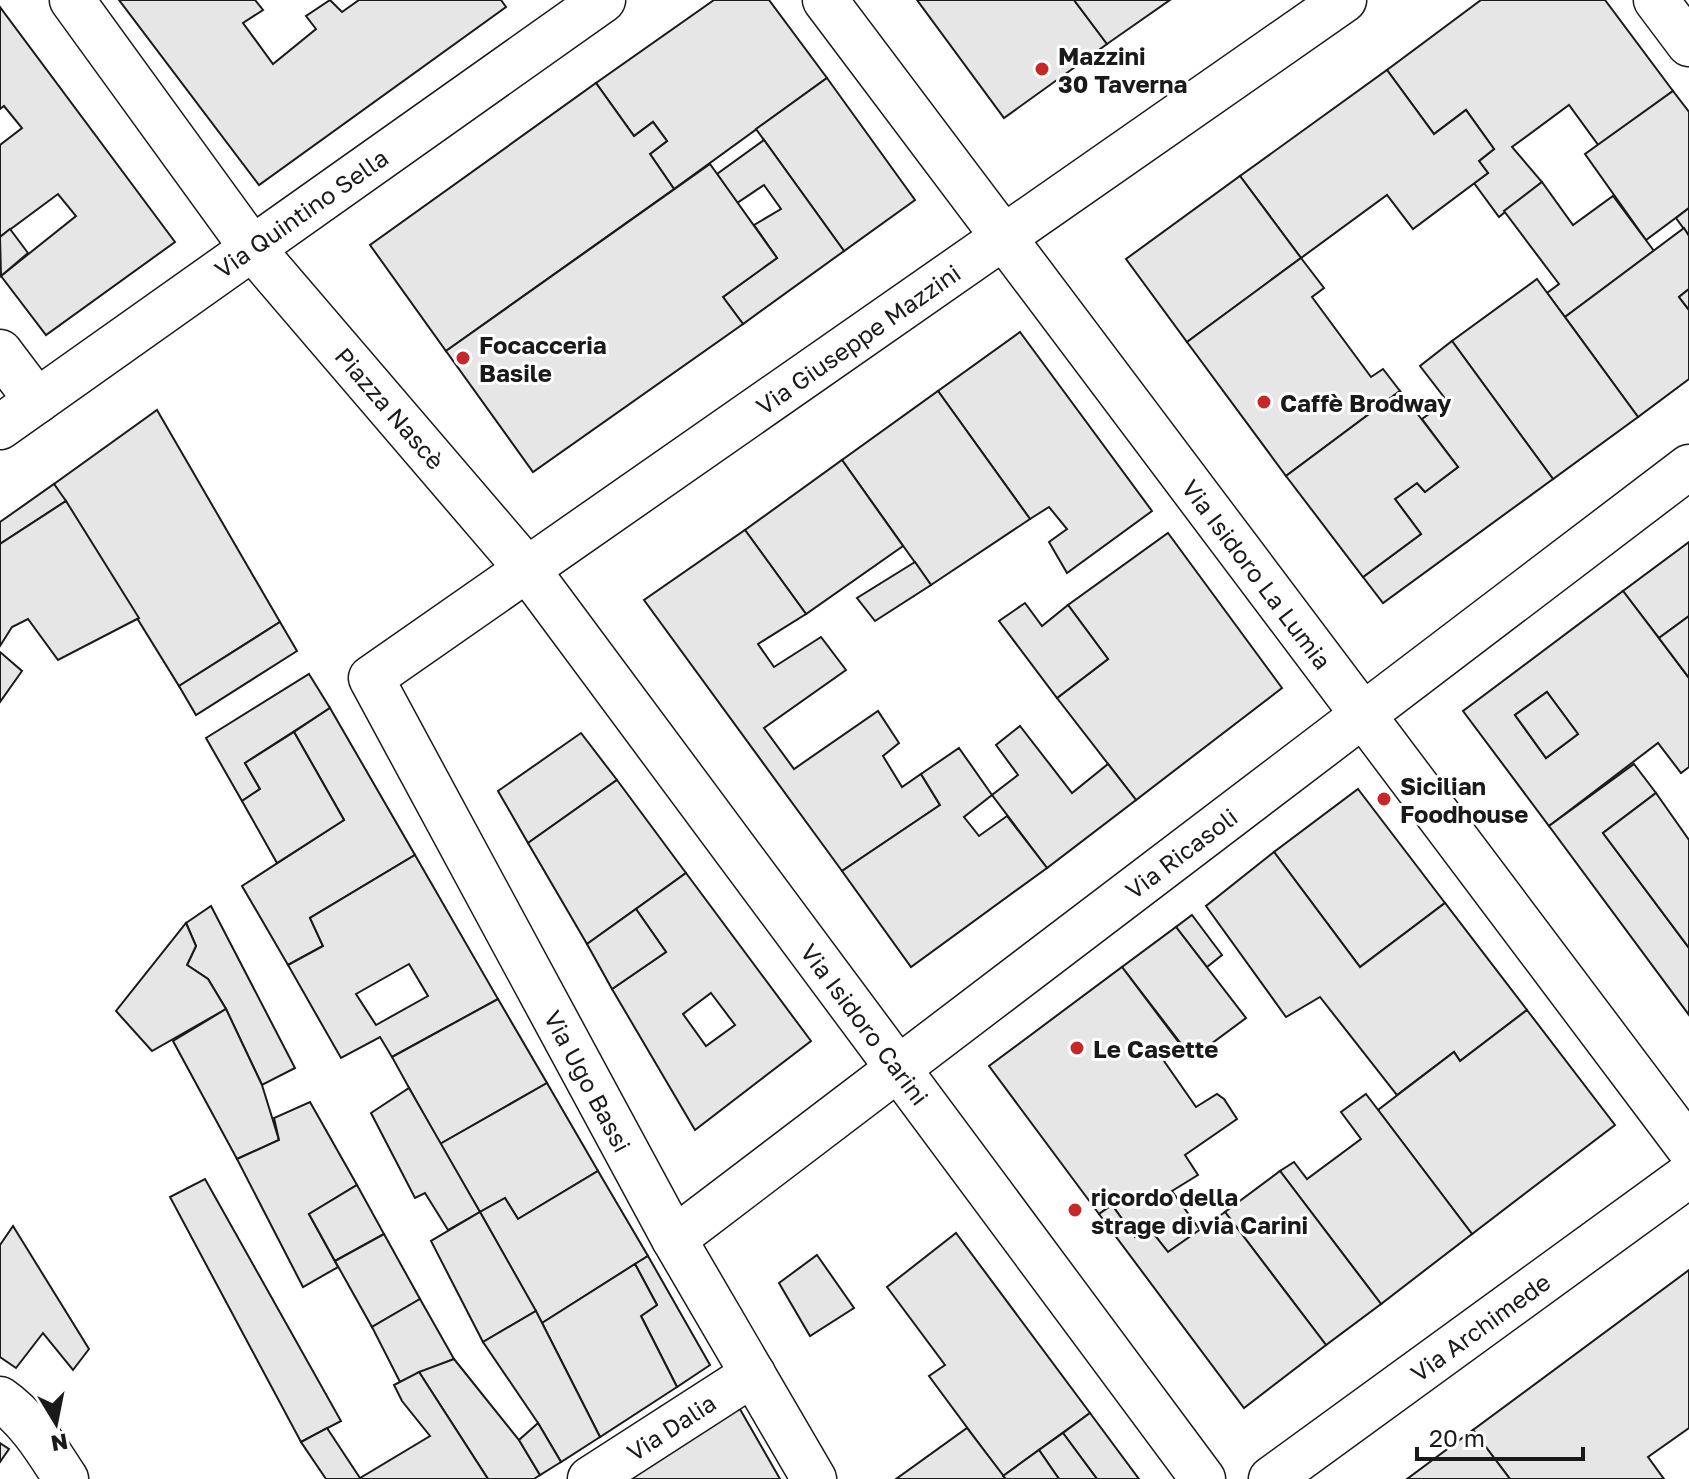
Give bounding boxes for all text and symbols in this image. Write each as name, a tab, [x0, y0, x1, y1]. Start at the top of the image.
place label: Mazzini 30 Taverna	[1058, 41, 1187, 98]
marker: Mazzini 30 Taverna	[1033, 60, 1051, 78]
street label: Via Quintino Sella	[209, 142, 393, 284]
street label: Via Giuseppe Mazzini	[750, 258, 966, 420]
place label: Focacceria Basile	[479, 330, 607, 387]
street label: Piazza Nascè	[329, 341, 451, 475]
marker: Focacceria Basile	[454, 349, 472, 367]
place label: Caffè Brodway	[1280, 388, 1452, 417]
marker: Caffè Brodway	[1255, 393, 1273, 411]
street label: Via Isidoro La Lumia	[1176, 473, 1338, 675]
place label: Sicilian Foodhouse	[1400, 771, 1528, 828]
marker: Sicilian Foodhouse	[1375, 790, 1393, 808]
street label: Via Ricasoli	[1119, 801, 1243, 905]
street label: Via Isidoro Carini	[795, 938, 935, 1110]
street label: Via Ugo Bassi	[539, 1005, 637, 1157]
place label: Le Casette	[1093, 1034, 1218, 1063]
marker: Le Casette	[1068, 1039, 1086, 1057]
place label: ricordo della strage di via Carini	[1091, 1182, 1308, 1239]
marker: ricordo della strage di via Carini	[1066, 1201, 1084, 1219]
street label: Via Archimede	[1405, 1267, 1555, 1387]
north arrow	[16, 1383, 96, 1463]
street label: Via Dalia	[621, 1388, 721, 1466]
scale bar	[1417, 1411, 1583, 1461]
text: 20 m	[1429, 1423, 1485, 1452]
text: N	[49, 1428, 70, 1458]

